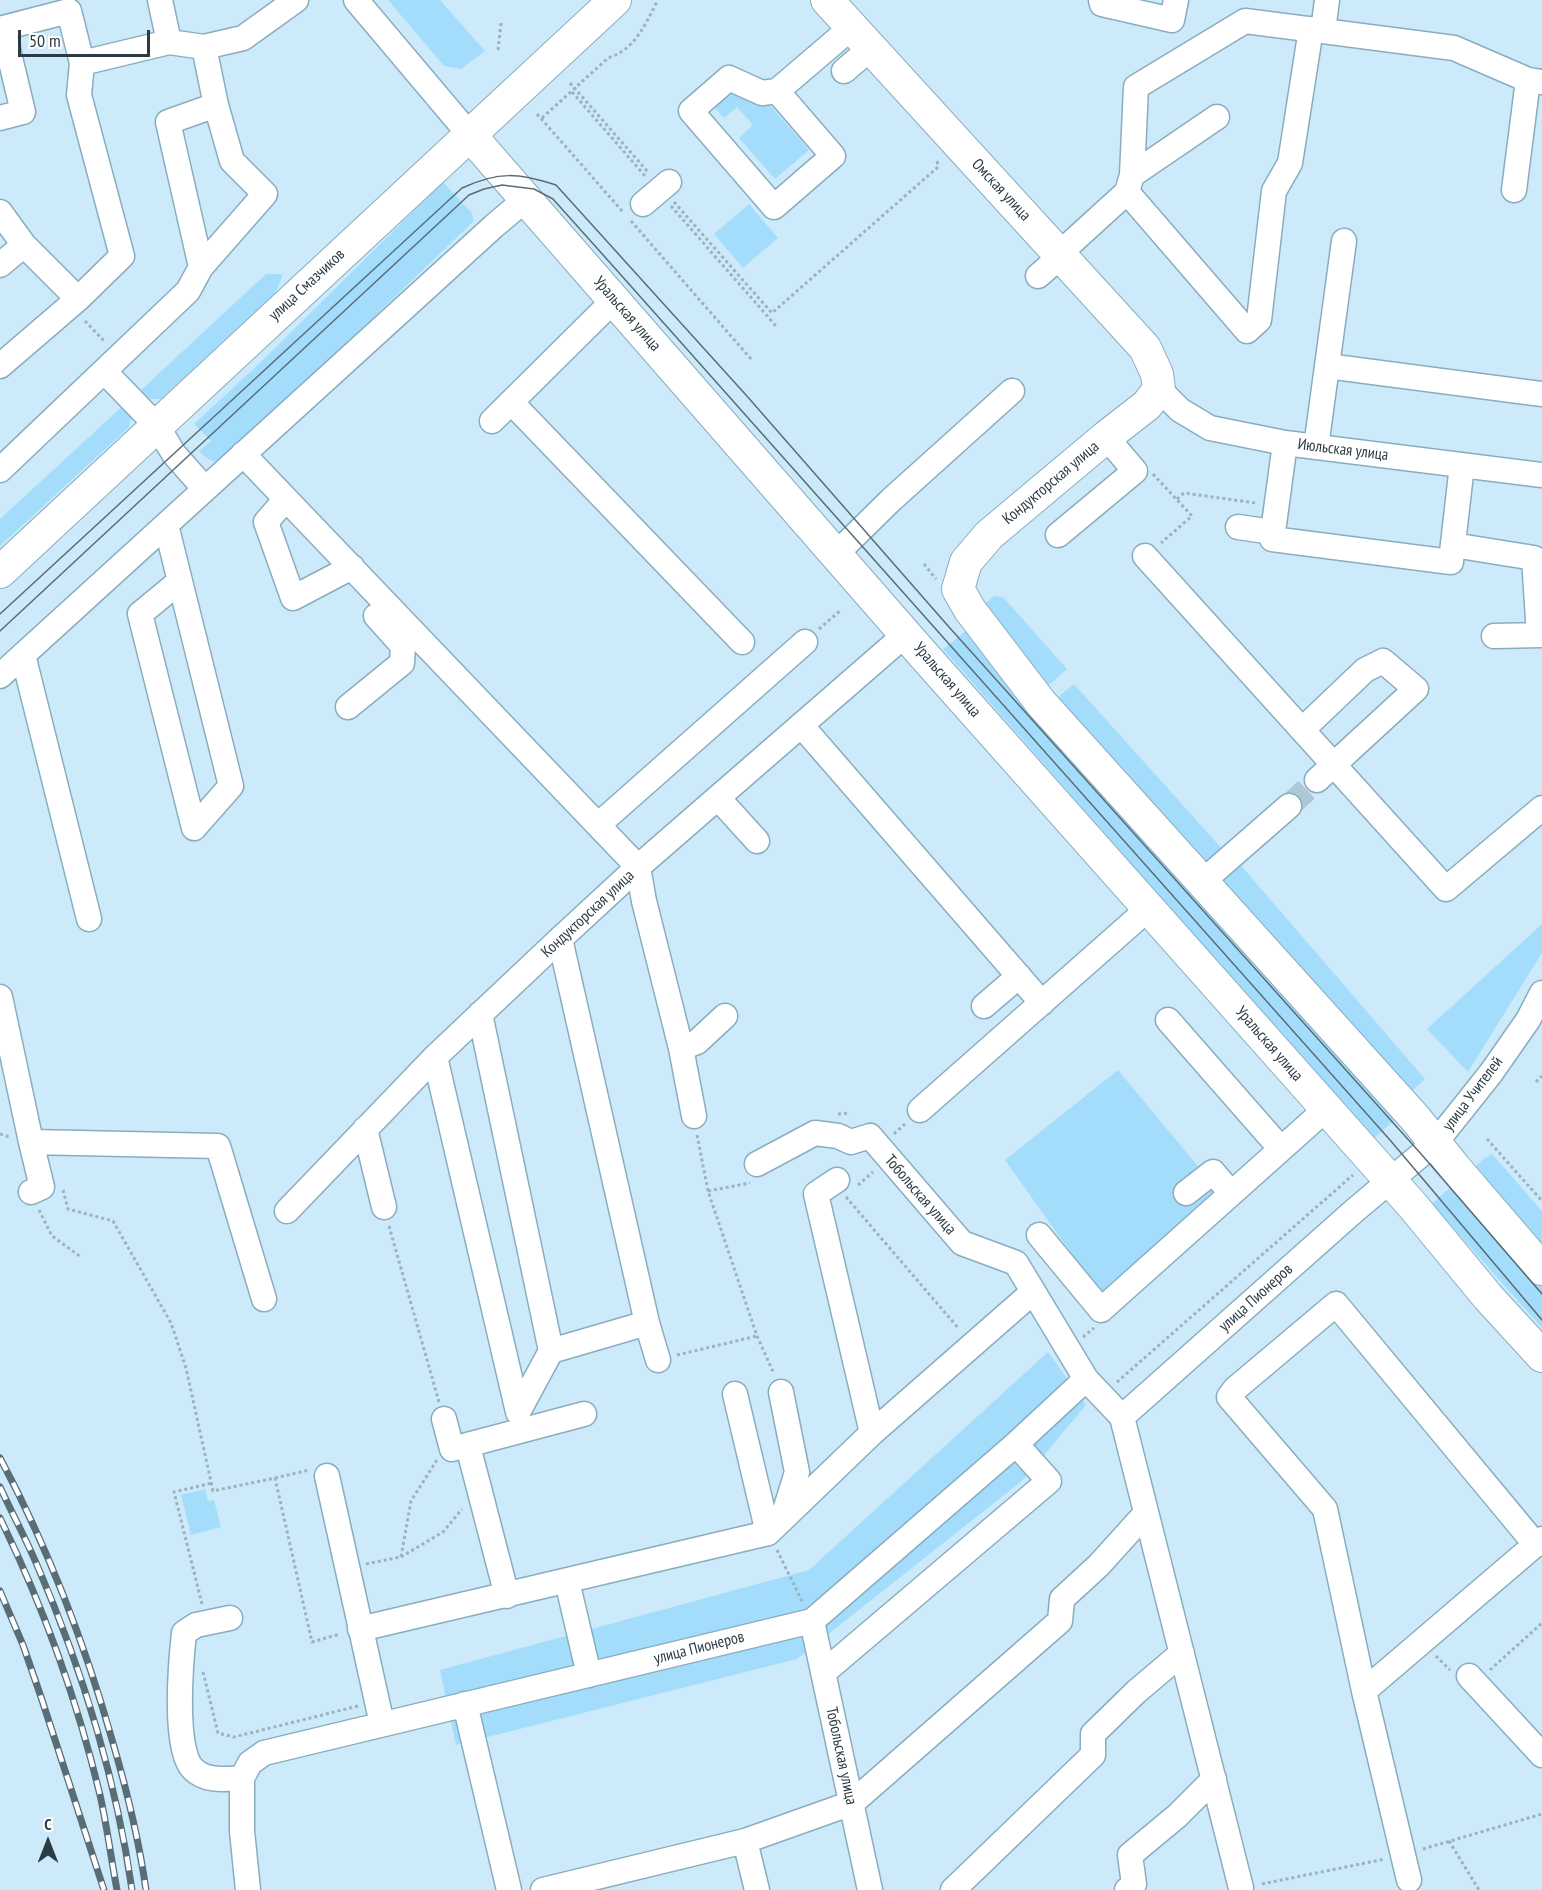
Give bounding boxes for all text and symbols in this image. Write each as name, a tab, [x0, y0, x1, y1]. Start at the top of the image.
scale bar	[21, 18, 153, 56]
text: 50 m	[29, 29, 61, 52]
street label: Омская улица	[967, 155, 1035, 225]
street label: улица Смазчиков	[265, 245, 349, 325]
street label: Уральская улица	[589, 273, 665, 355]
street label: Июльская улица	[1297, 435, 1389, 465]
street label: Кондукторская улица	[999, 437, 1103, 529]
street label: Уральская улица	[909, 639, 985, 721]
street label: Кондукторская улица	[538, 866, 638, 962]
street label: Уральская улица	[1231, 1003, 1307, 1085]
street label: улица Учителей	[1439, 1053, 1507, 1135]
street label: Тобольская улица	[880, 1151, 960, 1239]
street label: улица Пионеров	[1215, 1260, 1297, 1336]
street label: улица Пионеров	[652, 1628, 746, 1668]
street label: Тобольская улица	[821, 1705, 861, 1807]
north arrow	[18, 1812, 78, 1872]
text: С	[44, 1814, 52, 1834]

